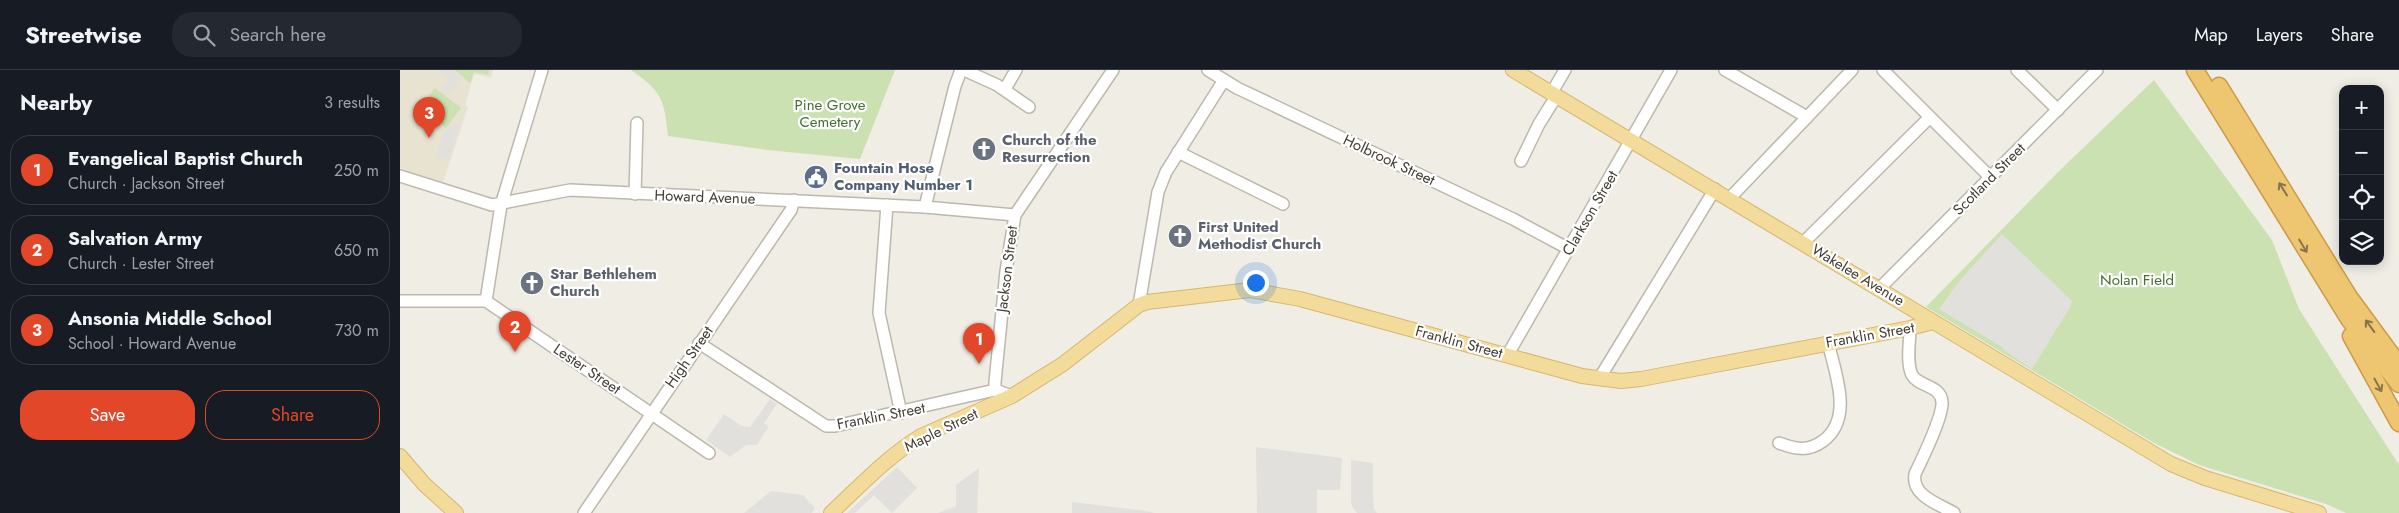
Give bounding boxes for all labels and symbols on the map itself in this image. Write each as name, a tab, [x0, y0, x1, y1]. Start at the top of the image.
park label: Pine Grove Cemetery	[795, 94, 866, 133]
pin: 3	[413, 97, 445, 138]
place label: Church of the Resurrection	[1002, 129, 1097, 168]
street label: Holbrook Street	[1339, 129, 1439, 191]
church icon: Church of the Resurrection	[971, 136, 997, 162]
street label: Scotland Street	[1948, 138, 2030, 220]
place label: Fountain Hose Company Number 1	[834, 157, 973, 196]
public building icon: Fountain Hose Company Number 1	[803, 164, 829, 190]
street label: Clarkson Street	[1557, 166, 1623, 260]
one-way arrow	[2278, 182, 2288, 196]
street label: Howard Avenue	[654, 184, 756, 210]
place label: First United Methodist Church	[1198, 216, 1321, 255]
church icon: First United Methodist Church	[1167, 223, 1193, 249]
street label: Jackson Street	[991, 224, 1023, 316]
one-way arrow	[2299, 238, 2309, 252]
street label: Wakelee Avenue	[1807, 239, 1909, 312]
place label: Star Bethlehem Church	[550, 263, 657, 302]
park label: Nolan Field	[2100, 269, 2174, 291]
church icon: Star Bethlehem Church	[519, 270, 545, 296]
your location	[1243, 270, 1269, 296]
pin: 2	[499, 311, 531, 352]
street label: Franklin Street	[1824, 316, 1916, 354]
one-way arrow	[2365, 319, 2375, 333]
street label: Franklin Street	[1413, 320, 1505, 364]
street label: High Street	[660, 321, 719, 393]
pin: 1	[963, 323, 995, 364]
street label: Lester Street	[549, 338, 626, 400]
one-way arrow	[2373, 378, 2383, 392]
street label: Franklin Street	[835, 397, 927, 435]
street label: Maple Street	[901, 403, 982, 457]

